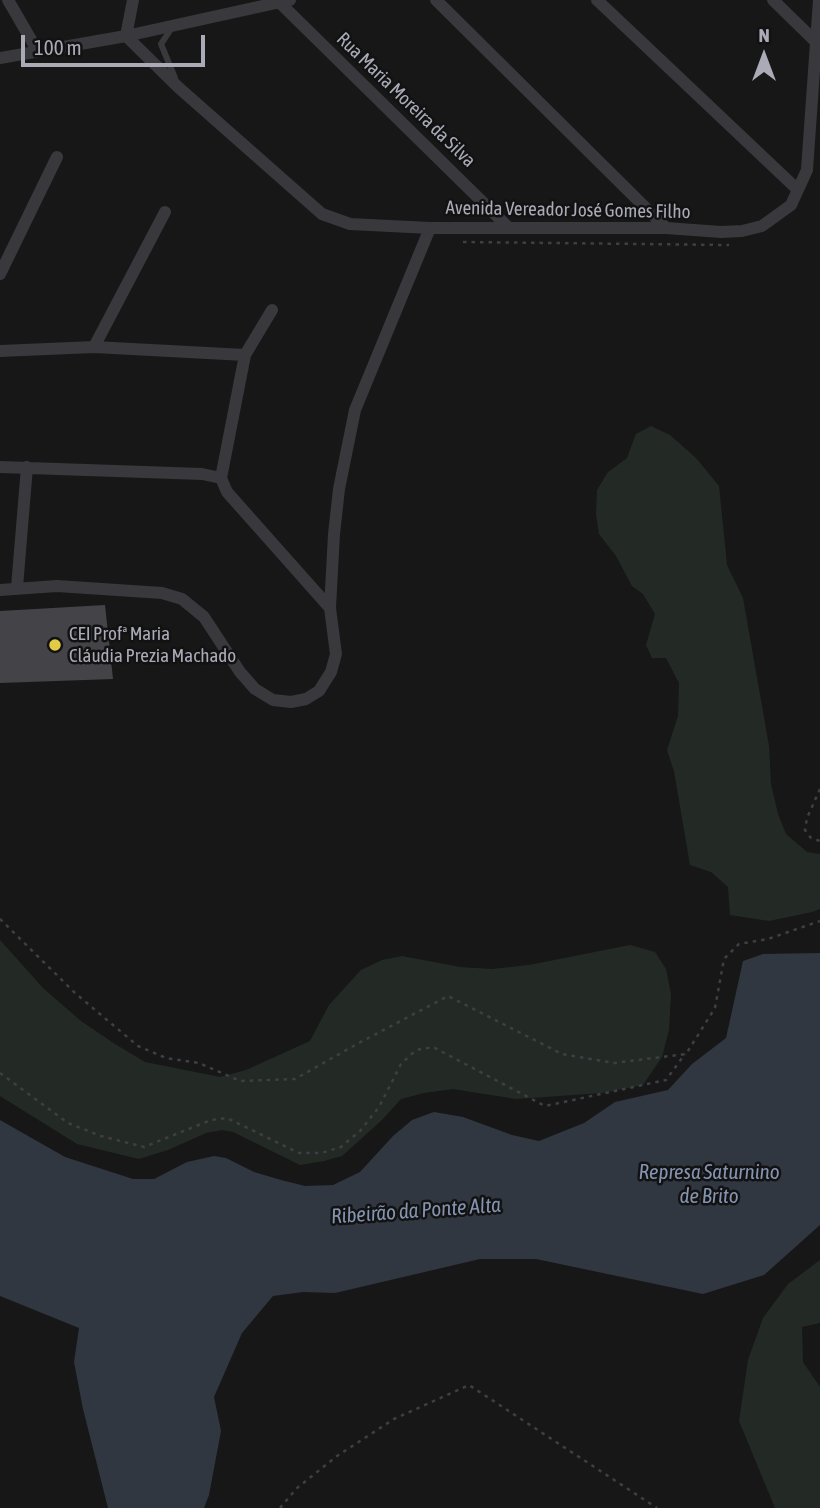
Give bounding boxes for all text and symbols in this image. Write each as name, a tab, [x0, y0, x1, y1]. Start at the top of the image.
scale bar	[24, 21, 208, 65]
north arrow	[729, 21, 799, 91]
text: N	[758, 24, 770, 46]
street label: Rua Maria Moreira da Silva	[332, 28, 480, 172]
text: 100 m	[34, 35, 82, 59]
street label: Avenida Vereador José Gomes Filho	[445, 196, 691, 224]
place label: CEI Profª Maria Cláudia Prezia Machado	[69, 623, 236, 667]
marker: CEI Profª Maria Cláudia Prezia Machado	[47, 637, 63, 653]
water label: Represa Saturnino de Brito	[638, 1159, 780, 1209]
water label: Ribeirão da Ponte Alta	[330, 1192, 502, 1230]

